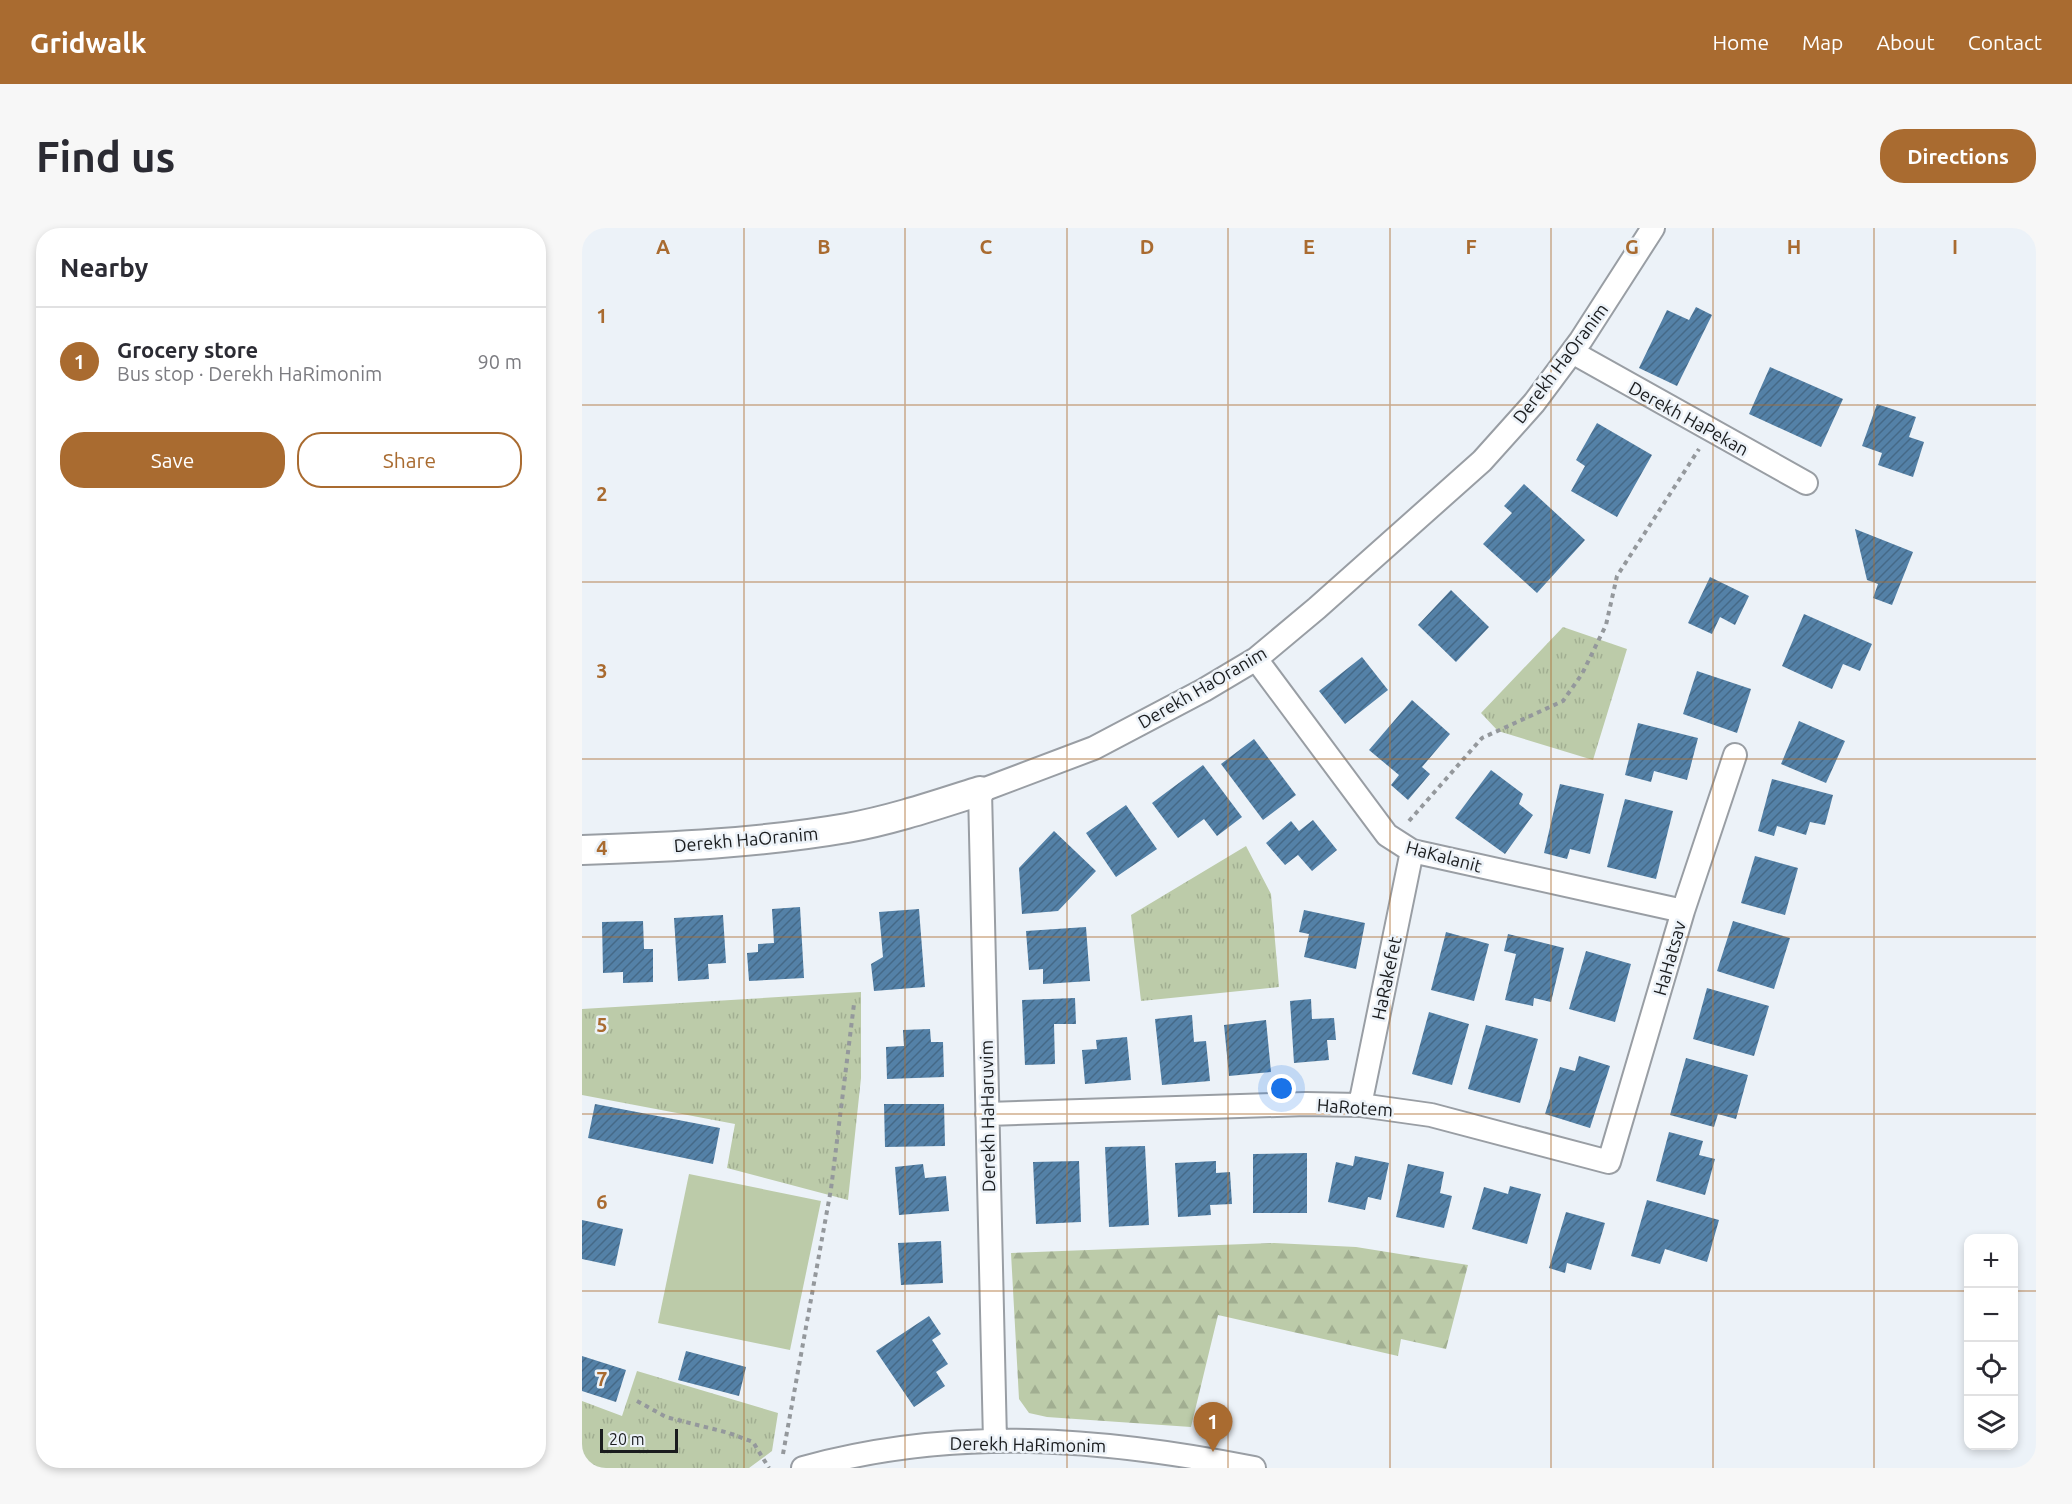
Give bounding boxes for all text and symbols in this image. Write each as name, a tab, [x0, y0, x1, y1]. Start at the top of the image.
text: Gridwalk	[30, 27, 147, 58]
text: Home	[1712, 30, 1769, 54]
text: Map	[1802, 30, 1843, 54]
text: About	[1876, 30, 1935, 54]
text: Contact	[1968, 30, 2042, 54]
button: Directions	[1880, 129, 2036, 183]
text: Find us	[36, 133, 175, 180]
text: A	[656, 235, 670, 258]
text: B	[817, 235, 831, 258]
text: C	[980, 235, 993, 258]
text: D	[1140, 235, 1154, 258]
text: E	[1303, 235, 1315, 258]
text: F	[1465, 235, 1477, 258]
text: G	[1625, 235, 1639, 258]
text: H	[1787, 235, 1801, 258]
text: I	[1952, 235, 1958, 258]
text: Nearby	[60, 253, 148, 282]
street label: Derekh HaOranim	[1508, 299, 1612, 427]
text: 1	[596, 304, 608, 327]
text: Grocery store	[117, 337, 258, 362]
text: 1	[74, 350, 85, 373]
text: 90 m	[478, 350, 522, 373]
text: Bus stop · Derekh HaRimonim	[117, 362, 382, 385]
street label: Derekh HaPekan	[1626, 377, 1752, 459]
button: Save	[60, 432, 285, 488]
button: Share	[297, 432, 522, 488]
text: 2	[596, 482, 608, 505]
street label: Derekh HaOranim	[1134, 642, 1270, 732]
text: 3	[596, 659, 608, 682]
street label: Derekh HaOranim	[673, 823, 819, 855]
text: 4	[596, 836, 608, 859]
street label: HaKalanit	[1404, 836, 1484, 876]
street label: HaHatsav	[1649, 918, 1689, 998]
street label: HaRakefet	[1367, 934, 1405, 1022]
text: 5	[596, 1013, 608, 1036]
street label: Derekh HaHaruvim	[976, 1040, 998, 1192]
your location	[1267, 1074, 1296, 1103]
street label: HaRotem	[1316, 1094, 1394, 1120]
text: 6	[596, 1190, 608, 1213]
map controls	[1964, 1234, 2018, 1450]
button: +	[1964, 1234, 2018, 1288]
button: −	[1964, 1288, 2018, 1342]
button: locate	[1964, 1342, 2018, 1396]
text: 7	[596, 1367, 608, 1390]
button: layers	[1964, 1396, 2018, 1450]
pin: 1	[1194, 1402, 1232, 1452]
scale bar	[600, 1426, 678, 1454]
text: 20 m	[609, 1430, 645, 1448]
street label: Derekh HaRimonim	[950, 1433, 1106, 1455]

